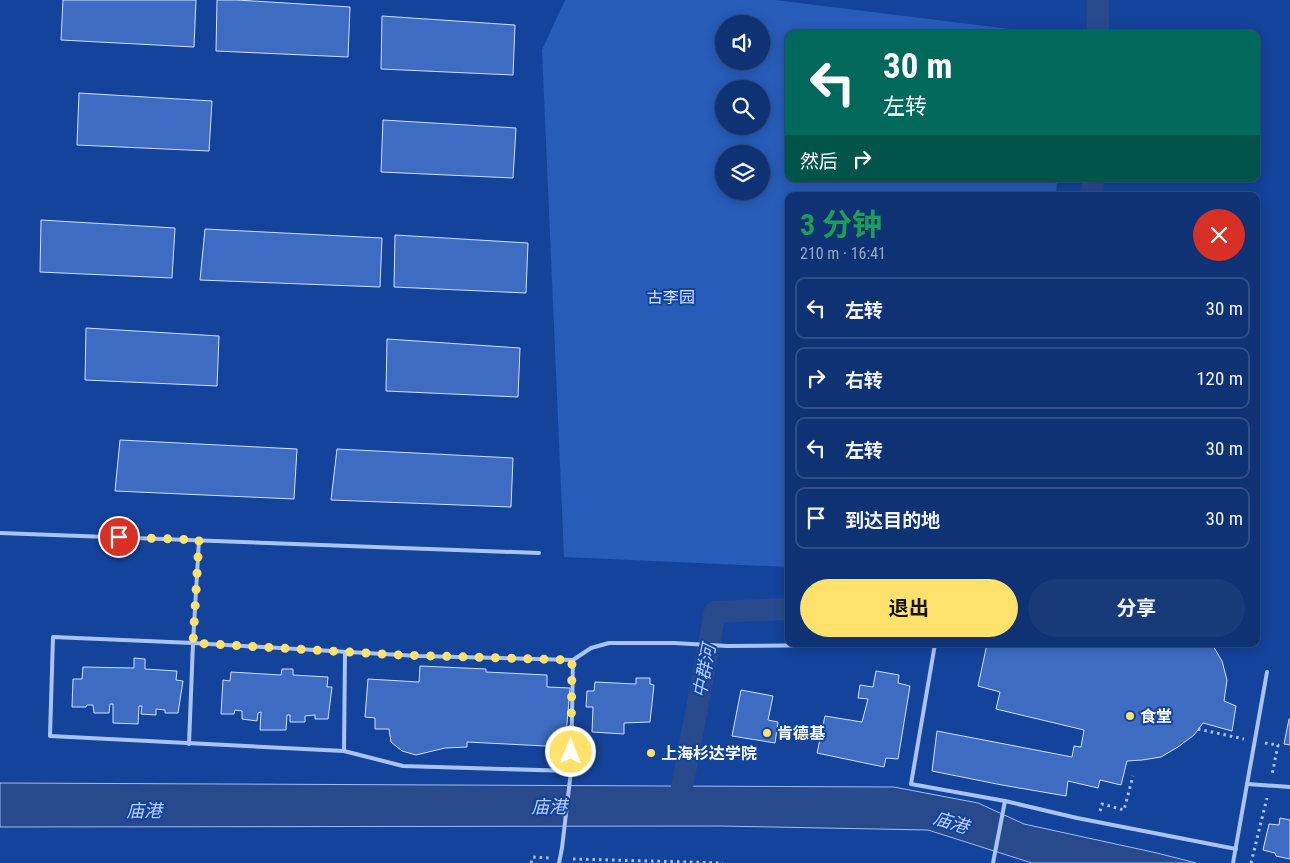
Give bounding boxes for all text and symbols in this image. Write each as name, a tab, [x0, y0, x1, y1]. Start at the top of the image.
map controls	[715, 15, 770, 200]
button: sound	[715, 15, 770, 70]
text: 30 m	[883, 46, 952, 87]
icon: left	[800, 50, 865, 115]
button: search	[715, 80, 770, 135]
text: 左转	[883, 94, 927, 119]
button: layers	[715, 145, 770, 200]
icon: right	[848, 145, 876, 173]
text: 然后	[800, 150, 838, 173]
text: 3 分钟	[800, 207, 882, 242]
button: close	[1193, 209, 1245, 261]
text: 210 m · 16:41	[800, 244, 886, 263]
park label: 古李园	[647, 288, 695, 307]
icon: left	[802, 294, 830, 322]
text: 30 m	[1206, 297, 1243, 320]
text: 左转	[845, 299, 883, 322]
icon: right	[802, 364, 830, 392]
text: 120 m	[1196, 367, 1243, 390]
text: 右转	[845, 369, 883, 392]
icon: left	[802, 434, 830, 462]
text: 30 m	[1206, 437, 1243, 460]
text: 左转	[845, 439, 883, 462]
icon: arrive	[802, 504, 830, 532]
text: 30 m	[1206, 507, 1243, 530]
text: 到达目的地	[845, 509, 940, 532]
pin	[98, 516, 140, 558]
icon: arrive	[105, 523, 133, 551]
button: 退出	[800, 579, 1018, 637]
button: 分享	[1028, 579, 1245, 637]
water label: 中群河	[689, 640, 720, 700]
place label: 食堂	[1140, 707, 1172, 726]
marker: 食堂	[1124, 710, 1136, 722]
place label: 肯德基	[777, 724, 826, 743]
position arrow	[544, 725, 596, 777]
marker: 肯德基	[761, 727, 773, 739]
place label: 上海杉达学院	[661, 744, 757, 763]
marker: 上海杉达学院	[645, 747, 657, 759]
water label: 庙港	[531, 796, 570, 817]
water label: 庙港	[126, 800, 165, 821]
water label: 庙港	[931, 807, 974, 838]

